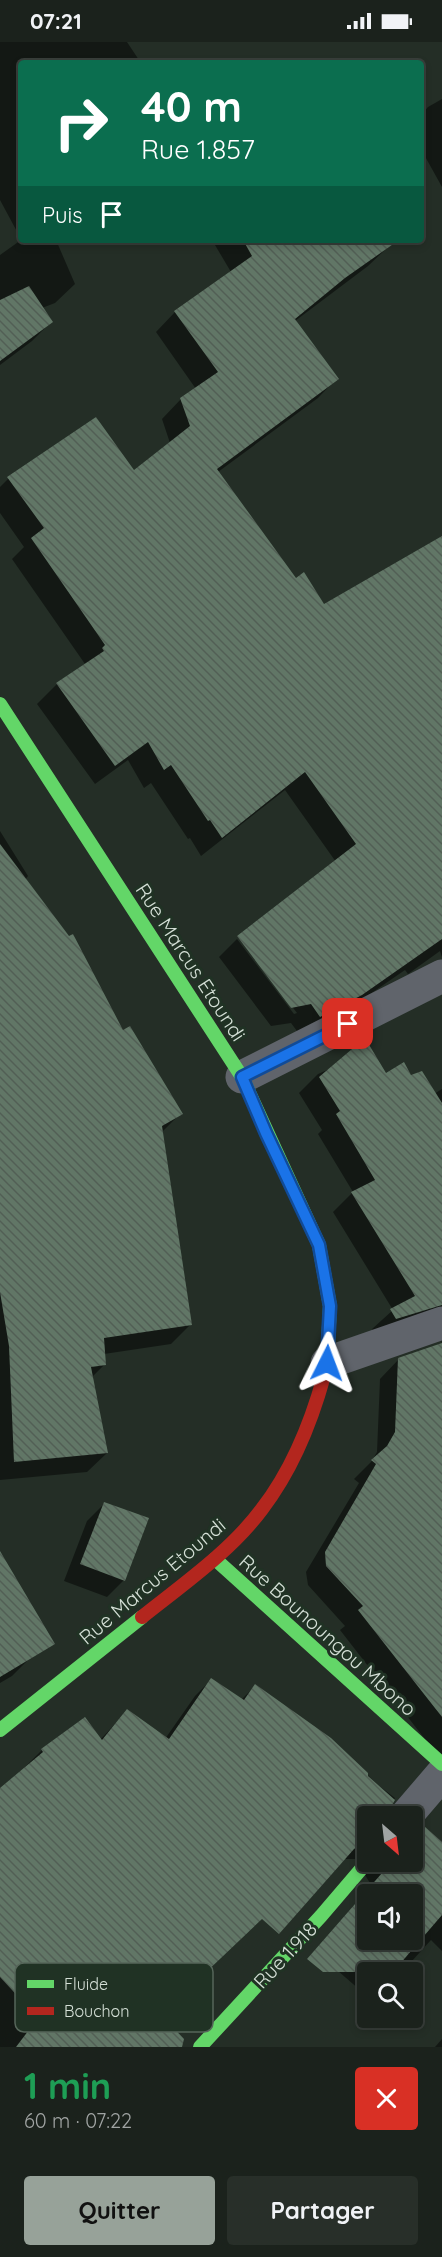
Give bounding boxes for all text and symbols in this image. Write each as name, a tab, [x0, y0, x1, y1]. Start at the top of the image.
text: 07:21	[30, 7, 82, 35]
text: 40 m	[141, 80, 242, 133]
icon: right	[42, 84, 120, 162]
text: Rue 1.857	[141, 132, 255, 166]
icon: arrive	[95, 198, 128, 231]
text: Puis	[42, 201, 83, 229]
street label: Rue Marcus Etoundi	[131, 878, 251, 1046]
pin	[322, 998, 373, 1049]
icon: arrive	[331, 1007, 364, 1040]
position arrow	[295, 1331, 359, 1395]
street label: Rue Marcus Etoundi	[74, 1513, 230, 1649]
street label: Rue Bounoungou Mbono	[234, 1549, 422, 1721]
north arrow	[357, 1806, 423, 1872]
map controls	[357, 1806, 423, 2028]
button: sound	[357, 1884, 423, 1950]
street label: Rue 1.918	[248, 1917, 322, 1993]
button: search	[357, 1962, 423, 2028]
legend	[15, 1963, 213, 2032]
text: Fluide	[64, 1974, 108, 1994]
text: Bouchon	[64, 2001, 129, 2021]
text: 1 min	[24, 2063, 111, 2108]
button: close	[355, 2067, 418, 2130]
text: 60 m · 07:22	[24, 2108, 132, 2133]
button: Quitter	[24, 2176, 215, 2245]
button: Partager	[227, 2176, 418, 2245]

